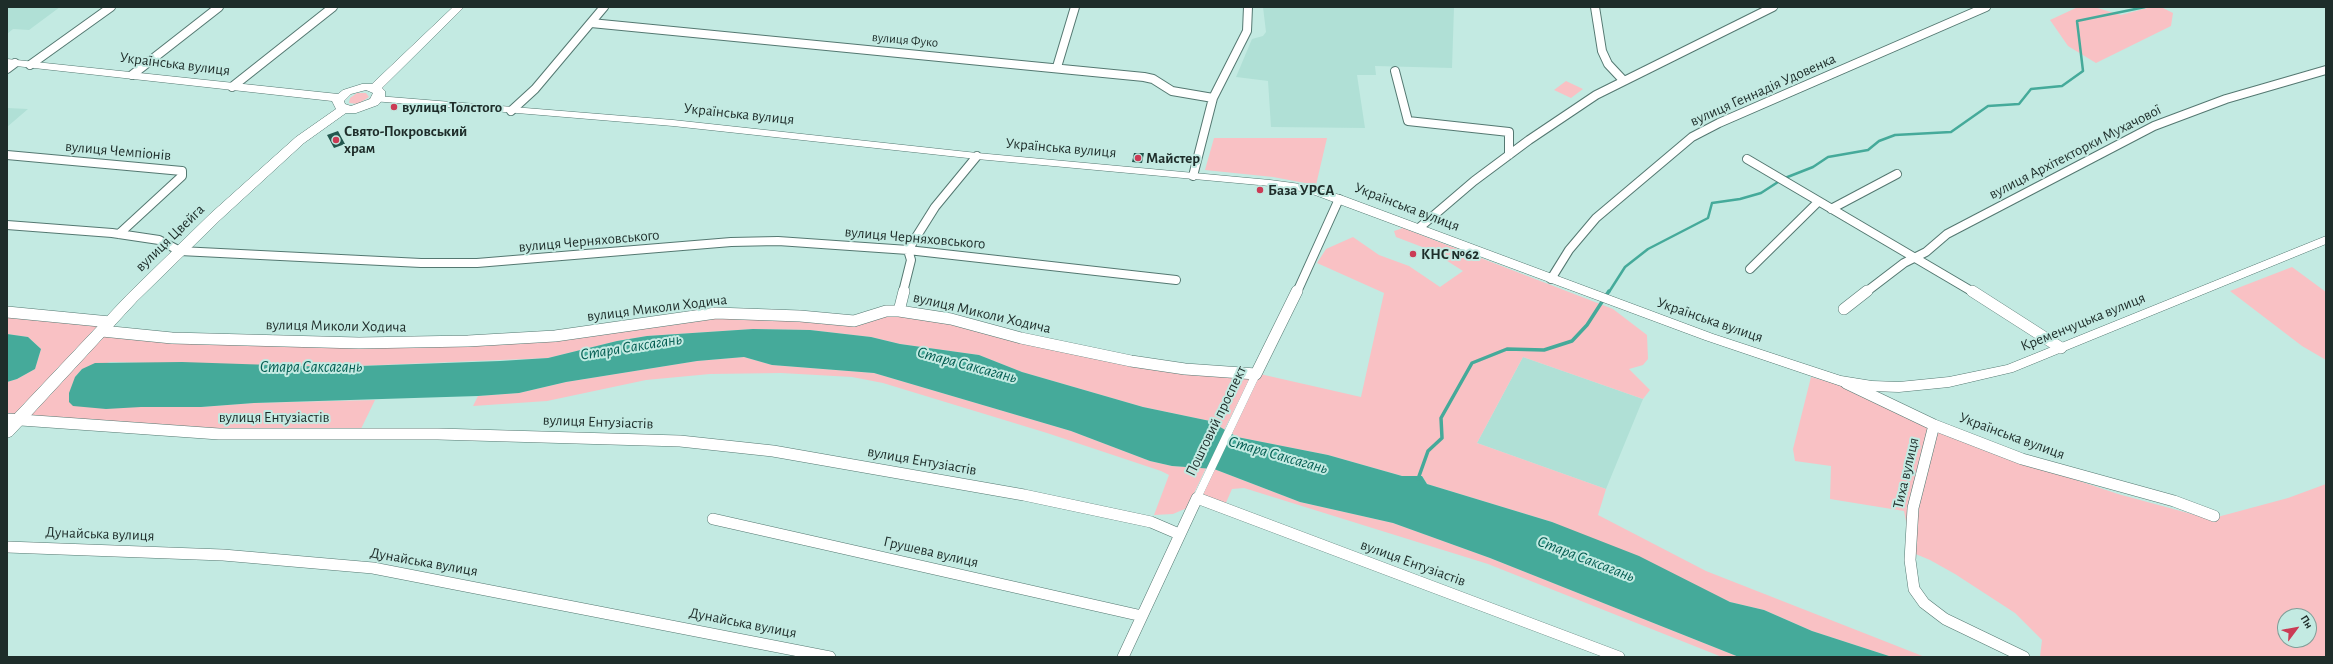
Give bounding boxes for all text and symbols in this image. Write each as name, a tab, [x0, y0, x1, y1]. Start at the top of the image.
street label: вулиця Фуко	[871, 29, 939, 51]
street label: Українська вулиця	[119, 48, 231, 80]
street label: вулиця Геннадія Удовенка	[1687, 50, 1839, 130]
place label: вулиця Толстого	[402, 98, 502, 116]
street label: Українська вулиця	[683, 99, 795, 129]
street label: вулиця Архітекторки Мухачової	[1986, 101, 2164, 203]
marker: вулиця Толстого	[389, 102, 399, 112]
place label: Свято-Покровський храм	[344, 122, 467, 157]
street label: Українська вулиця	[1005, 134, 1117, 162]
marker: Свято-Покровський храм	[331, 135, 341, 145]
street label: вулиця Чемпіонів	[64, 137, 172, 165]
place label: Майстер	[1146, 149, 1200, 167]
marker: Майстер	[1133, 153, 1143, 163]
street label: Українська вулиця	[1352, 179, 1462, 235]
place label: База УРСА	[1268, 181, 1334, 199]
marker: База УРСА	[1255, 185, 1265, 195]
street label: вулиця Цвейга	[132, 201, 208, 275]
street label: вулиця Черняховського	[844, 223, 986, 253]
street label: вулиця Черняховського	[518, 226, 660, 256]
place label: КНС №62	[1421, 245, 1479, 263]
marker: КНС №62	[1408, 249, 1418, 259]
street label: вулиця Миколи Ходича	[911, 288, 1053, 338]
street label: Кременчуцька вулиця	[2018, 289, 2148, 355]
street label: вулиця Миколи Ходича	[586, 290, 728, 326]
street label: Українська вулиця	[1655, 293, 1765, 347]
street label: вулиця Миколи Ходича	[265, 316, 407, 336]
water label: Стара Саксагань	[579, 329, 683, 365]
water label: Стара Саксагань	[915, 342, 1019, 388]
water label: Стара Саксагань	[260, 357, 362, 377]
street label: Поштовий проспект	[1182, 363, 1250, 479]
street label: вулиця Ентузіастів	[219, 408, 329, 426]
street label: Українська вулиця	[1957, 409, 2067, 463]
street label: вулиця Ентузіастів	[542, 411, 654, 433]
water label: Стара Саксагань	[1226, 432, 1330, 478]
street label: Тиха вулиця	[1889, 436, 1923, 510]
street label: вулиця Ентузіастів	[866, 443, 978, 479]
street label: Дунайська вулиця	[45, 523, 155, 545]
street label: Грушева вулиця	[882, 532, 980, 572]
water label: Стара Саксагань	[1535, 532, 1637, 586]
street label: вулиця Ентузіастів	[1358, 536, 1468, 590]
street label: Дунайська вулиця	[369, 544, 479, 580]
street label: Дунайська вулиця	[688, 604, 798, 642]
north arrow	[2277, 608, 2317, 648]
text: Пн	[2299, 613, 2315, 631]

